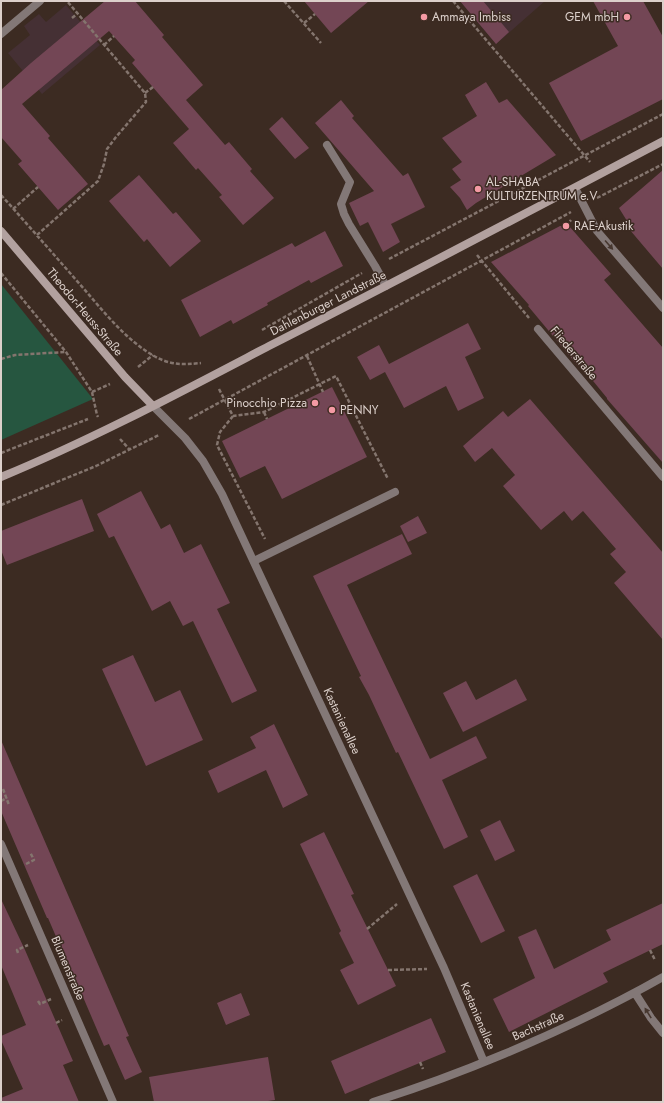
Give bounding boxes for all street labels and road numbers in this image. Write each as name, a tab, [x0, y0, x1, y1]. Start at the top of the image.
street label: Theodor-Heuss-Straße	[43, 264, 127, 360]
street label: Dahlenburger Landstraße	[267, 266, 389, 340]
street label: Fliederstraße	[546, 322, 602, 384]
street label: Kastanienallee	[319, 685, 365, 757]
street label: Blumenstraße	[46, 933, 90, 1003]
street label: Kastanienallee	[456, 980, 500, 1052]
street label: Bachstraße	[509, 1007, 567, 1045]

